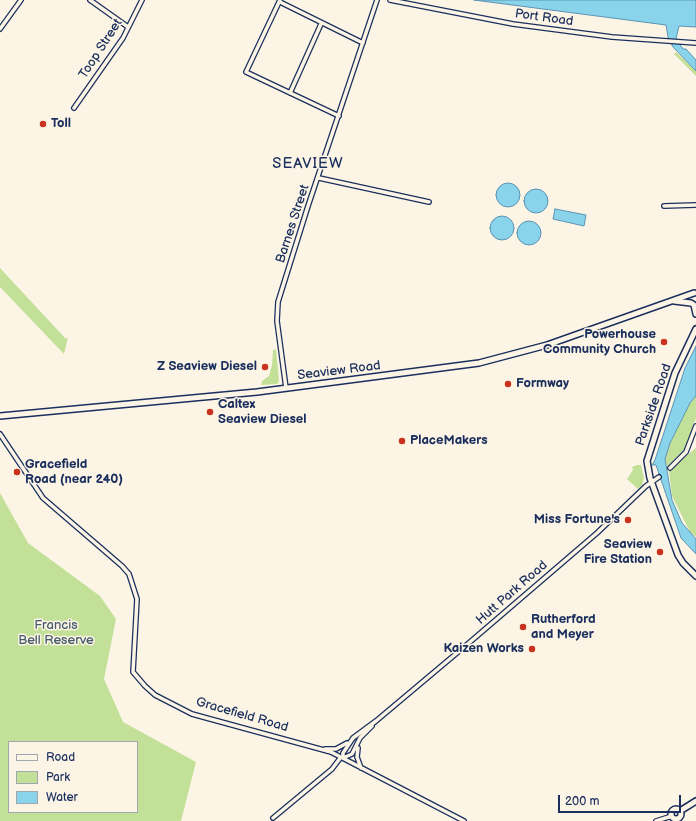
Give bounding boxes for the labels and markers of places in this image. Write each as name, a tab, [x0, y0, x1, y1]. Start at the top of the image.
place label: Toll	[51, 116, 71, 132]
marker: Toll	[38, 119, 48, 129]
place label: Powerhouse Community Church	[543, 327, 656, 358]
marker: Powerhouse Community Church	[659, 337, 669, 347]
place label: Z Seaview Diesel	[157, 359, 257, 375]
marker: Z Seaview Diesel	[260, 362, 270, 372]
place label: Formway	[516, 376, 569, 392]
marker: Formway	[503, 379, 513, 389]
place label: Caltex Seaview Diesel	[218, 397, 307, 428]
marker: Caltex Seaview Diesel	[205, 407, 215, 417]
place label: PlaceMakers	[410, 433, 488, 449]
marker: PlaceMakers	[397, 436, 407, 446]
place label: Gracefield Road (near 240)	[25, 457, 123, 488]
marker: Gracefield Road (near 240)	[12, 467, 22, 477]
place label: Miss Fortune's	[534, 512, 620, 528]
marker: Miss Fortune's	[623, 515, 633, 525]
place label: Seaview Fire Station	[584, 537, 652, 568]
marker: Seaview Fire Station	[655, 547, 665, 557]
place label: Rutherford and Meyer	[531, 612, 596, 643]
marker: Rutherford and Meyer	[518, 622, 528, 632]
place label: Kaizen Works	[444, 641, 524, 657]
marker: Kaizen Works	[527, 644, 537, 654]

